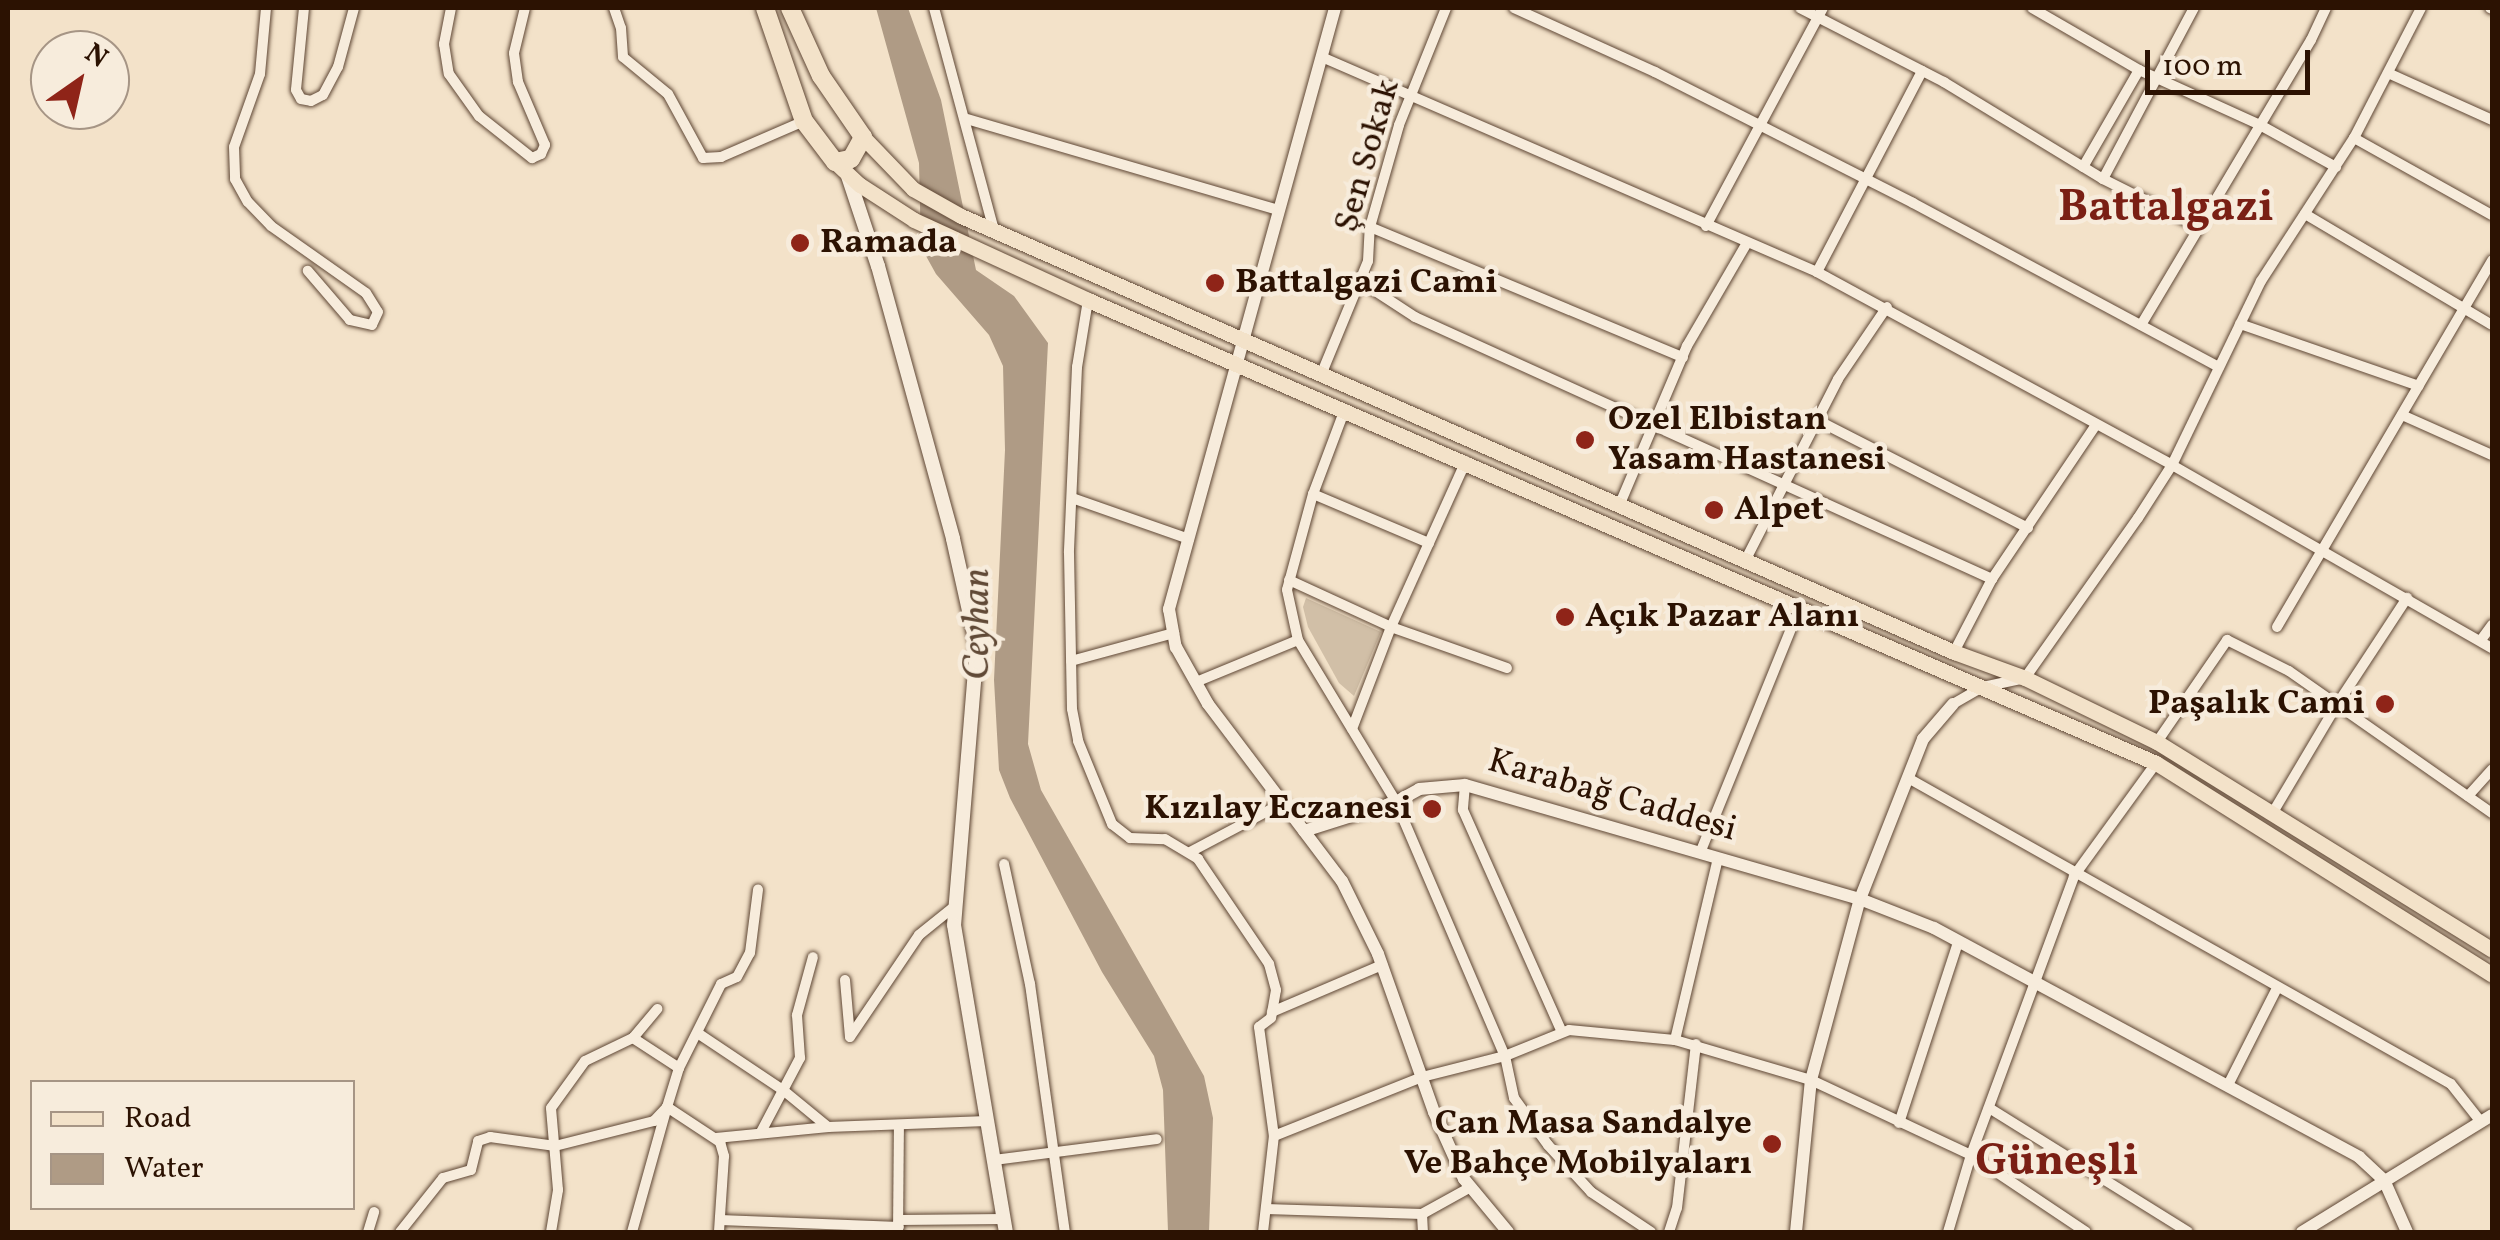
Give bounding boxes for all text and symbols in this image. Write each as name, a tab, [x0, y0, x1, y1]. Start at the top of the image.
north arrow	[30, 30, 130, 130]
scale bar	[2150, 30, 2315, 92]
text: N	[77, 35, 115, 78]
text: 100 m	[2162, 46, 2243, 88]
street label: Şen Sokak	[1326, 75, 1410, 237]
district label: Battalgazi	[2058, 182, 2274, 236]
place label: Ramada	[820, 222, 957, 264]
marker: Ramada	[789, 232, 811, 254]
place label: Battalgazi Cami	[1235, 262, 1498, 304]
marker: Battalgazi Cami	[1204, 272, 1226, 294]
place label: Ozel Elbistan Yasam Hastanesi	[1608, 399, 1886, 481]
marker: Ozel Elbistan Yasam Hastanesi	[1572, 427, 1598, 453]
place label: Alpet	[1734, 489, 1824, 531]
marker: Alpet	[1703, 499, 1725, 521]
water label: Ceyhan	[956, 568, 1002, 680]
place label: Açık Pazar Alanı	[1585, 596, 1859, 638]
marker: Açık Pazar Alanı	[1554, 606, 1576, 628]
place label: Paşalık Cami	[2148, 683, 2365, 725]
marker: Paşalık Cami	[2374, 693, 2396, 715]
street label: Karabağ Caddesi	[1483, 740, 1741, 852]
place label: Kızılay Eczanesi	[1144, 788, 1412, 830]
marker: Kızılay Eczanesi	[1421, 798, 1443, 820]
legend	[30, 1080, 355, 1210]
text: Road	[124, 1098, 192, 1140]
place label: Can Masa Sandalye Ve Bahçe Mobilyaları	[1404, 1103, 1752, 1185]
marker: Can Masa Sandalye Ve Bahçe Mobilyaları	[1761, 1133, 1783, 1155]
district label: Güneşli	[1975, 1136, 2139, 1190]
text: Water	[124, 1148, 204, 1190]

